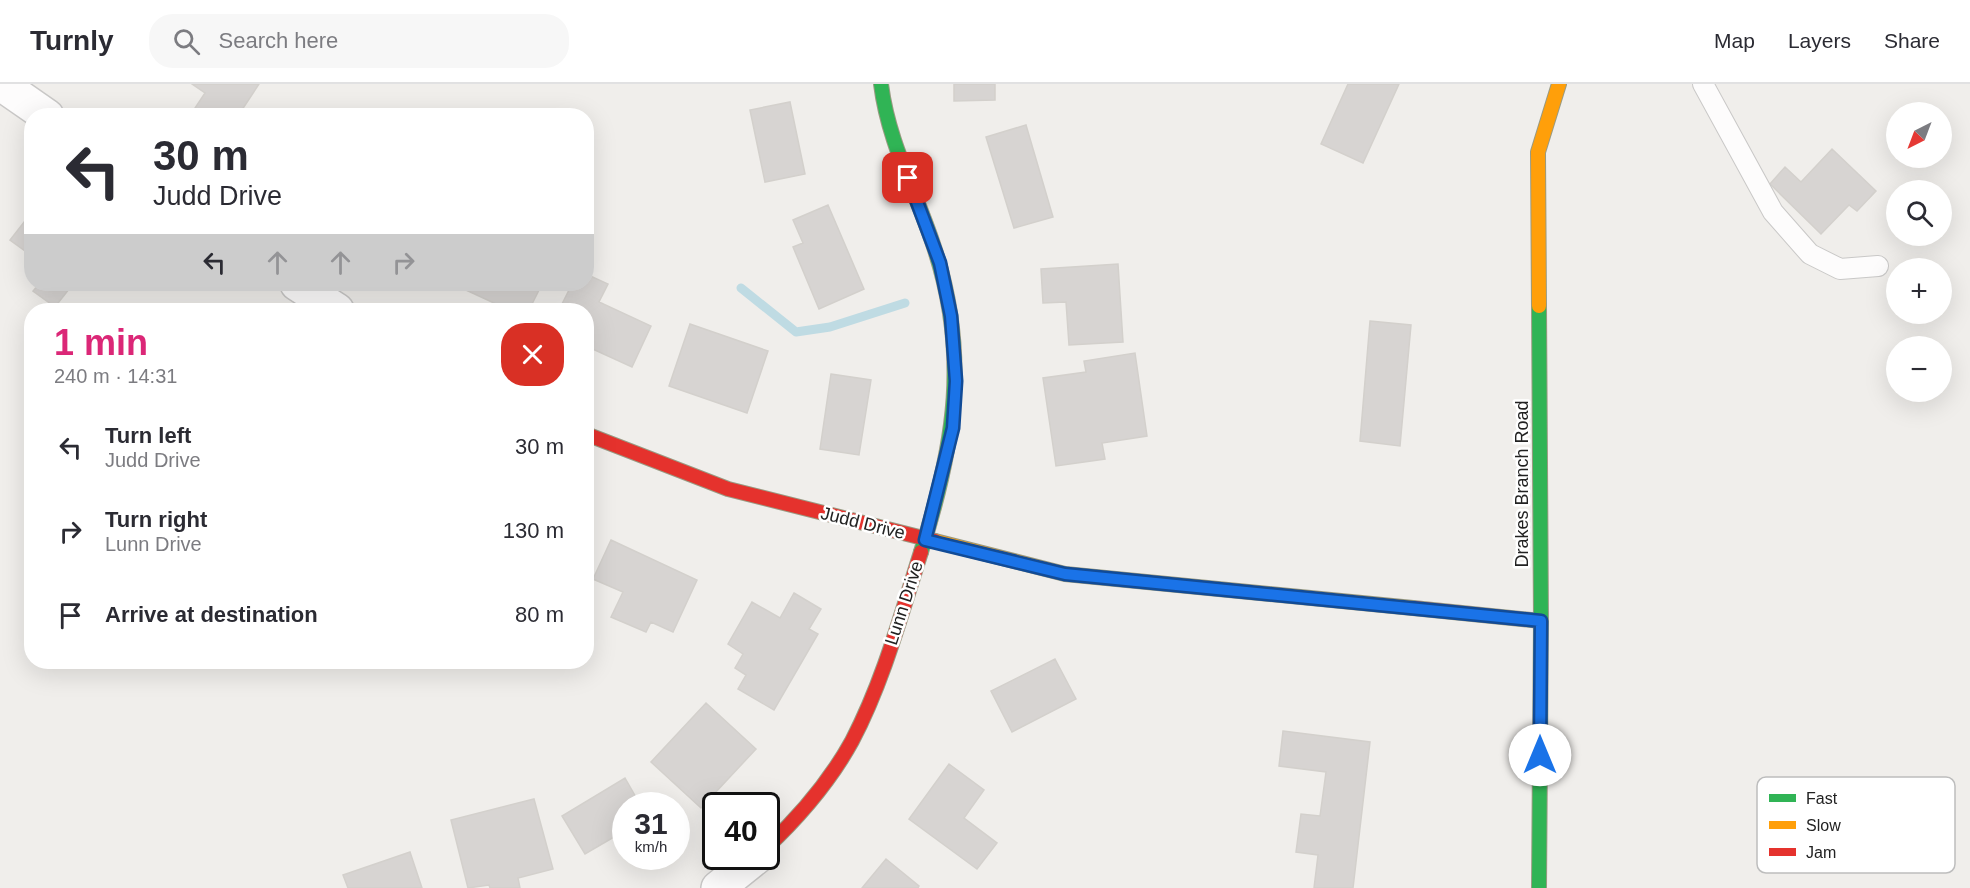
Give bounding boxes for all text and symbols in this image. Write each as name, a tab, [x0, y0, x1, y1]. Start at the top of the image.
search box	[149, 14, 569, 68]
text: Turnly	[30, 25, 113, 56]
icon: search	[170, 25, 203, 58]
text: Search here	[218, 28, 338, 53]
text: Map	[1714, 29, 1755, 52]
text: Layers	[1788, 29, 1851, 52]
text: Share	[1884, 29, 1940, 52]
north arrow	[1886, 102, 1952, 168]
map controls	[1886, 102, 1952, 402]
icon: left	[54, 132, 132, 210]
text: 30 m	[153, 132, 249, 179]
pin	[882, 152, 933, 203]
icon: arrive	[891, 161, 924, 194]
button: search	[1886, 180, 1952, 246]
text: Judd Drive	[153, 181, 282, 211]
icon: left	[198, 246, 231, 279]
icon: ahead	[261, 246, 294, 279]
icon: ahead	[324, 246, 357, 279]
icon: right	[387, 246, 420, 279]
button: +	[1886, 258, 1952, 324]
text: 1 min	[54, 322, 148, 363]
button: close	[501, 323, 564, 386]
button: −	[1886, 336, 1952, 402]
text: 240 m · 14:31	[54, 365, 177, 387]
street label: Drakes Branch Road	[1512, 400, 1532, 568]
text: Turn left	[105, 423, 191, 448]
icon: left	[54, 431, 87, 464]
text: 30 m	[515, 434, 564, 459]
text: Judd Drive	[105, 449, 201, 471]
street label: Judd Drive	[819, 503, 907, 543]
text: Turn right	[105, 507, 207, 532]
icon: right	[54, 515, 87, 548]
text: 130 m	[503, 518, 564, 543]
text: Lunn Drive	[105, 533, 202, 555]
street label: Lunn Drive	[881, 559, 927, 647]
icon: arrive	[54, 599, 87, 632]
text: Arrive at destination	[105, 602, 318, 627]
text: 80 m	[515, 602, 564, 627]
position arrow	[1508, 723, 1572, 787]
legend	[1757, 777, 1955, 873]
text: Fast	[1806, 790, 1838, 807]
speed limit sign: 40	[702, 792, 780, 870]
text: 31	[634, 807, 668, 840]
text: Slow	[1806, 817, 1841, 834]
text: km/h	[635, 838, 667, 855]
text: Jam	[1806, 844, 1836, 861]

